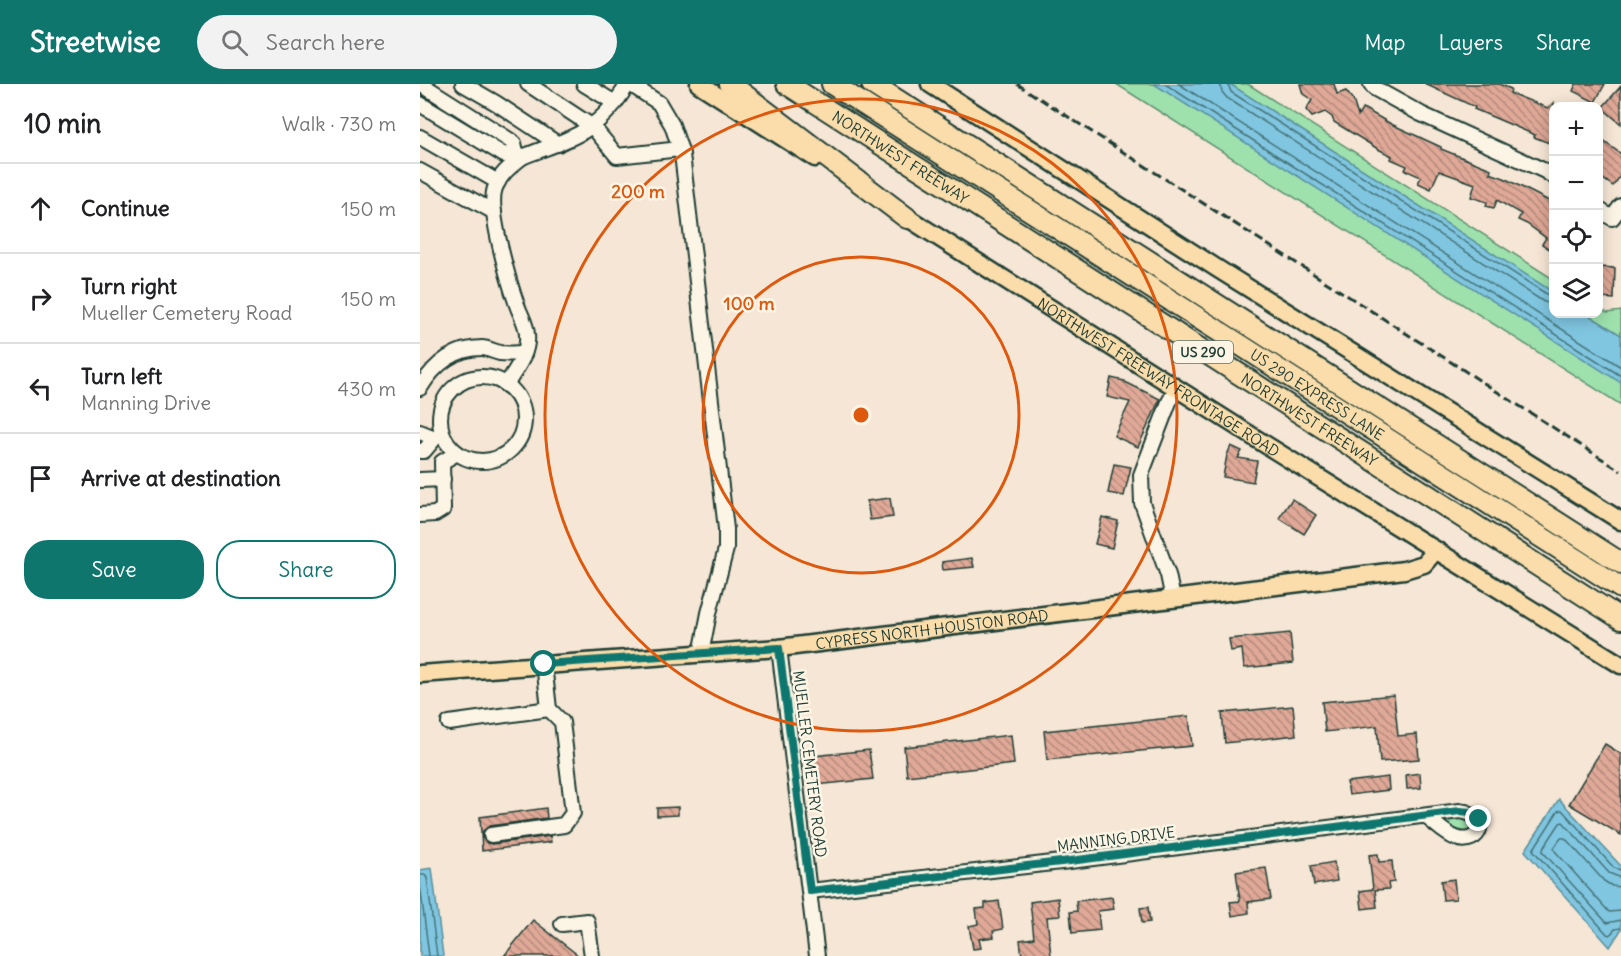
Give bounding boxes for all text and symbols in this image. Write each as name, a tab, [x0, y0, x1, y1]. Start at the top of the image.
search box	[197, 15, 617, 69]
text: Streetwise	[30, 24, 161, 60]
icon: search	[218, 26, 251, 59]
text: Search here	[266, 28, 385, 56]
text: Map	[1365, 29, 1405, 56]
text: Layers	[1438, 29, 1503, 56]
text: Share	[1536, 29, 1591, 56]
map controls	[1549, 102, 1603, 318]
button: +	[1549, 102, 1603, 156]
street label: NORTHWEST FREEWAY	[829, 106, 973, 208]
text: 10 min	[24, 107, 101, 140]
text: Walk · 730 m	[282, 111, 396, 136]
button: −	[1549, 156, 1603, 210]
text: 200 m	[611, 180, 665, 203]
icon: ahead	[24, 192, 57, 225]
text: Continue	[81, 194, 170, 222]
text: 150 m	[341, 196, 396, 221]
button: locate	[1549, 210, 1603, 264]
button: layers	[1549, 264, 1603, 318]
text: Turn right	[81, 272, 177, 300]
icon: right	[24, 282, 57, 315]
text: 150 m	[341, 286, 396, 311]
text: 100 m	[724, 292, 775, 315]
street label: NORTHWEST FREEWAY FRONTAGE ROAD	[1034, 293, 1284, 461]
text: Mueller Cemetery Road	[81, 300, 292, 325]
road number: US 290	[1173, 341, 1233, 363]
street label: US 290 EXPRESS LANE	[1247, 344, 1388, 444]
text: Turn left	[81, 362, 162, 390]
street label: NORTHWEST FREEWAY	[1238, 369, 1382, 470]
icon: left	[24, 372, 57, 405]
text: 430 m	[338, 376, 396, 401]
text: Manning Drive	[81, 390, 211, 415]
centre of rings	[851, 405, 871, 425]
icon: arrive	[24, 462, 57, 495]
text: Arrive at destination	[81, 464, 281, 492]
button: Save	[24, 540, 204, 599]
button: Share	[216, 540, 396, 599]
street label: CYPRESS NORTH HOUSTON ROAD	[814, 605, 1049, 653]
route start	[530, 650, 556, 676]
street label: MUELLER CEMETERY ROAD	[789, 669, 831, 859]
route end	[1465, 805, 1491, 831]
street label: MANNING DRIVE	[1056, 822, 1176, 856]

